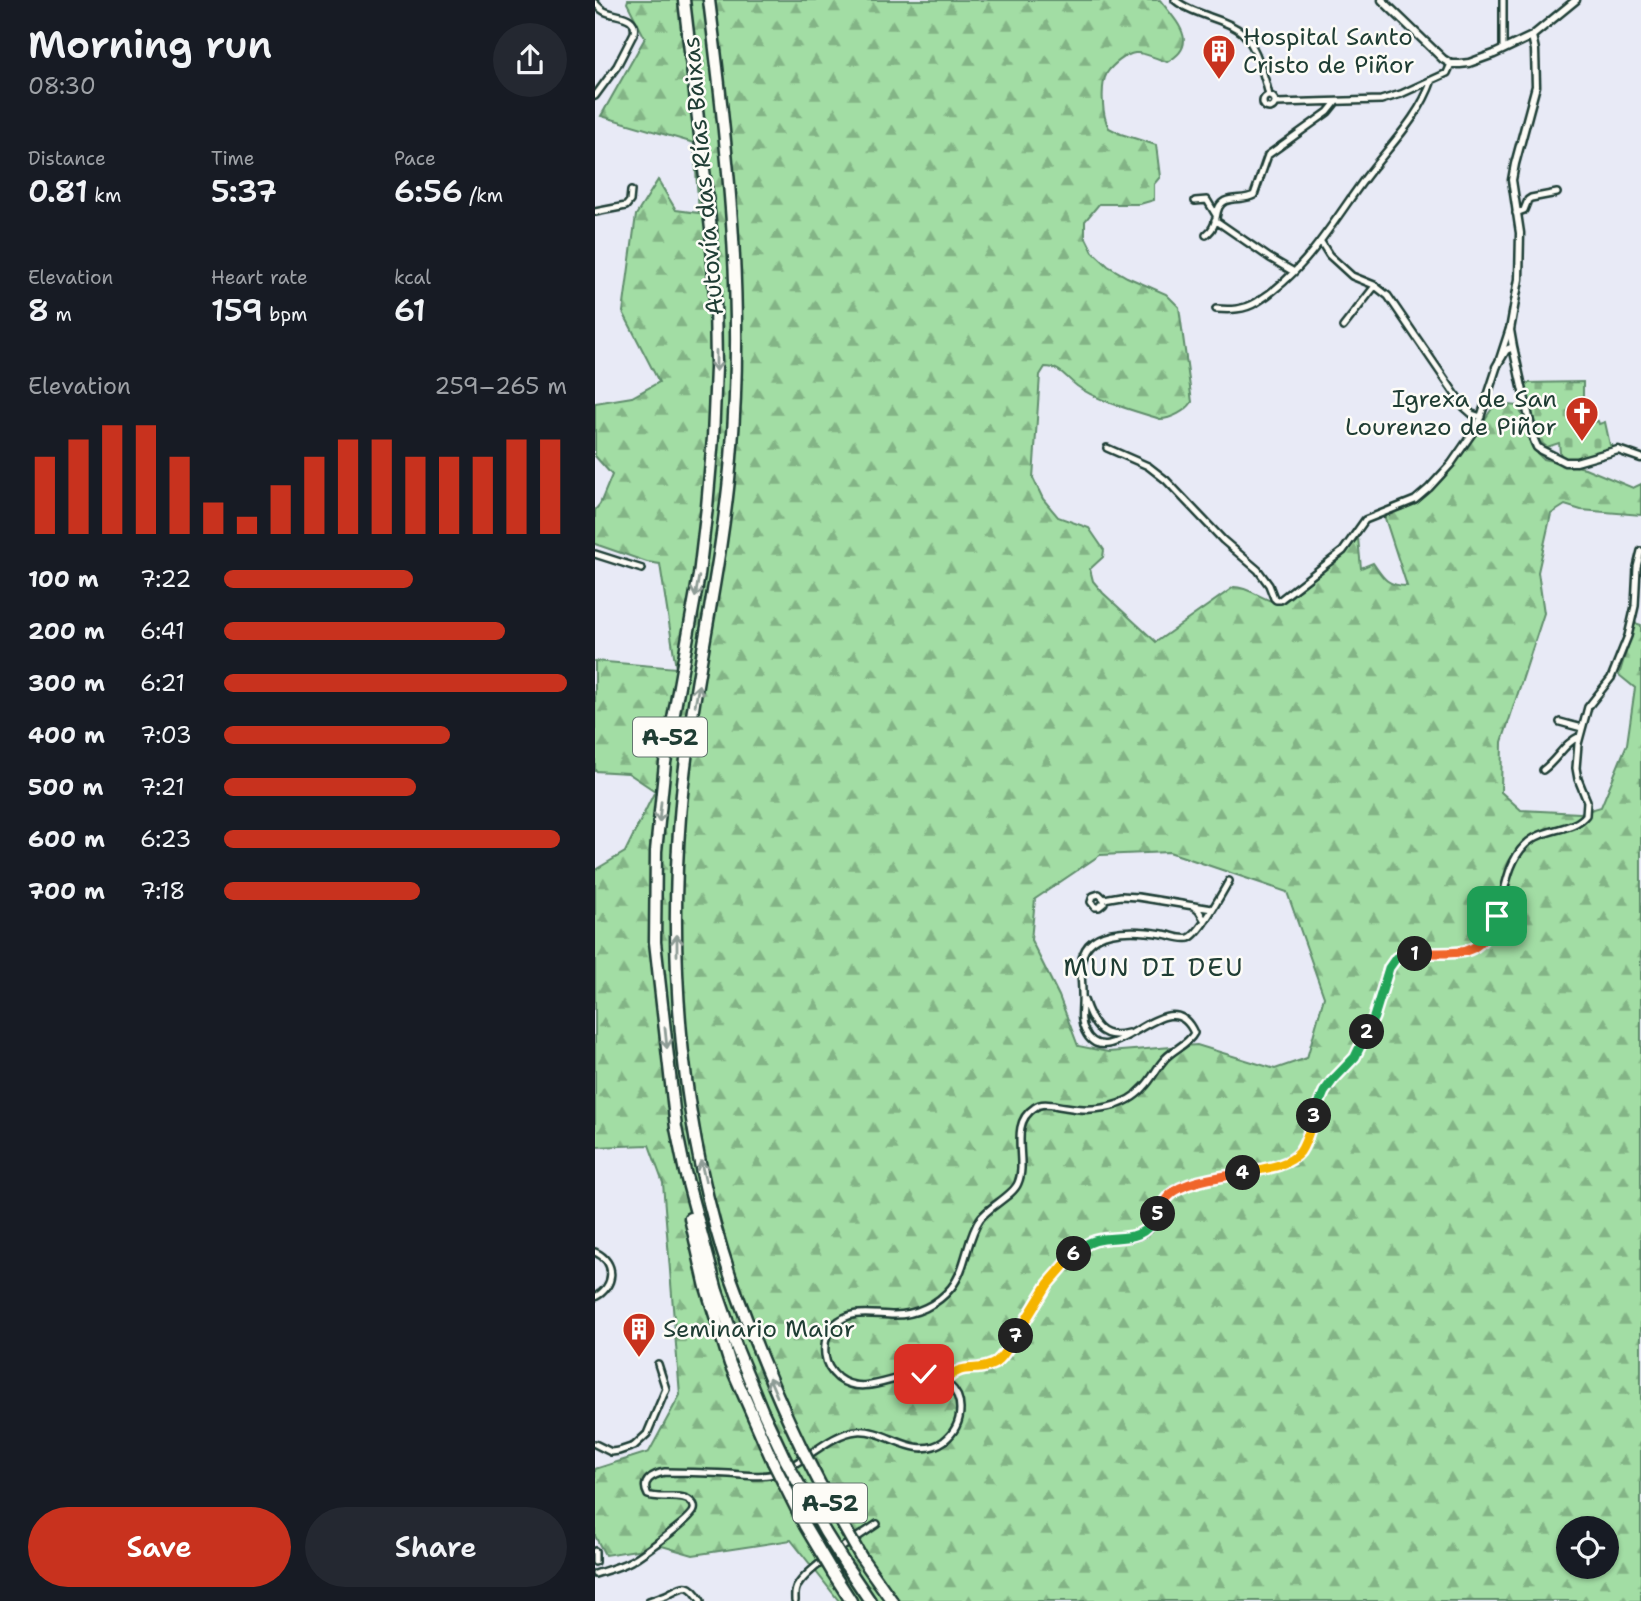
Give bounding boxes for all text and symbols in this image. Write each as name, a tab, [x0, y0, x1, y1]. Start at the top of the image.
text: Morning run	[28, 19, 272, 70]
place label: Hospital Santo Cristo de Piñor	[1243, 21, 1415, 81]
button: share	[493, 23, 567, 97]
building icon: Hospital Santo Cristo de Piñor	[1200, 32, 1238, 81]
street label: Autovía das Rías Baixas	[675, 35, 731, 317]
text: 08:30	[28, 71, 96, 101]
text: Distance	[28, 146, 106, 171]
text: Time	[211, 146, 255, 171]
text: Pace	[394, 146, 436, 171]
text: 0.81	[28, 171, 88, 212]
text: 5:37	[211, 171, 277, 212]
text: 6:56	[394, 171, 463, 212]
text: km	[88, 183, 121, 208]
text: /km	[463, 183, 503, 208]
text: Elevation	[28, 265, 113, 290]
text: Heart rate	[211, 265, 308, 290]
text: kcal	[394, 265, 431, 290]
text: 8	[28, 290, 49, 331]
text: 159	[211, 290, 263, 331]
text: 61	[394, 290, 426, 331]
text: m	[49, 302, 72, 327]
text: bpm	[263, 302, 307, 327]
one-way arrow	[709, 349, 723, 372]
text: Elevation	[28, 371, 131, 401]
text: 259–265 m	[434, 371, 567, 401]
place label: Igrexa de San Lourenzo de Piñor	[1345, 383, 1557, 443]
church icon: Igrexa de San Lourenzo de Piñor	[1563, 394, 1601, 443]
text: 100 m	[28, 564, 99, 594]
text: 7:22	[140, 564, 191, 594]
one-way arrow	[690, 575, 703, 598]
text: 200 m	[28, 616, 105, 646]
text: 6:41	[140, 616, 185, 646]
text: 300 m	[28, 668, 105, 698]
text: 6:21	[140, 668, 185, 698]
one-way arrow	[691, 684, 704, 706]
road number: A-52	[633, 718, 707, 757]
text: 400 m	[28, 720, 105, 750]
text: 7:03	[140, 720, 192, 750]
text: 500 m	[28, 772, 103, 802]
text: 7:21	[140, 772, 185, 802]
one-way arrow	[654, 800, 667, 822]
text: 600 m	[28, 824, 105, 854]
text: 6:23	[140, 824, 191, 854]
text: 700 m	[28, 876, 105, 906]
text: 7:18	[140, 876, 185, 906]
pin	[1467, 886, 1527, 946]
icon: arrive	[1478, 897, 1516, 935]
one-way arrow	[670, 934, 684, 957]
pin: 1	[1397, 936, 1433, 972]
text: 1	[1410, 941, 1419, 966]
district label: MUN DI DEU	[1063, 949, 1245, 984]
pin: 2	[1349, 1014, 1385, 1050]
text: 2	[1360, 1019, 1373, 1044]
one-way arrow	[660, 1026, 673, 1049]
pin: 3	[1297, 1098, 1331, 1134]
text: 3	[1307, 1103, 1320, 1128]
pin: 4	[1225, 1156, 1261, 1190]
one-way arrow	[695, 1160, 709, 1183]
text: 4	[1236, 1160, 1249, 1185]
pin: 5	[1141, 1196, 1175, 1232]
text: 5	[1152, 1201, 1163, 1226]
pin: 6	[1057, 1236, 1091, 1272]
text: 6	[1067, 1241, 1080, 1266]
building icon: Seminario Maior	[620, 1310, 658, 1359]
place label: Seminario Maior	[663, 1313, 855, 1345]
pin: 7	[999, 1318, 1033, 1354]
text: 7	[1009, 1323, 1022, 1348]
pin	[894, 1344, 954, 1404]
icon: check	[905, 1355, 943, 1393]
one-way arrow	[766, 1376, 779, 1398]
road number: A-52	[793, 1484, 867, 1522]
button: Save	[28, 1507, 291, 1587]
button: Share	[305, 1507, 567, 1587]
map controls	[1556, 1516, 1619, 1579]
button: locate	[1556, 1516, 1619, 1579]

